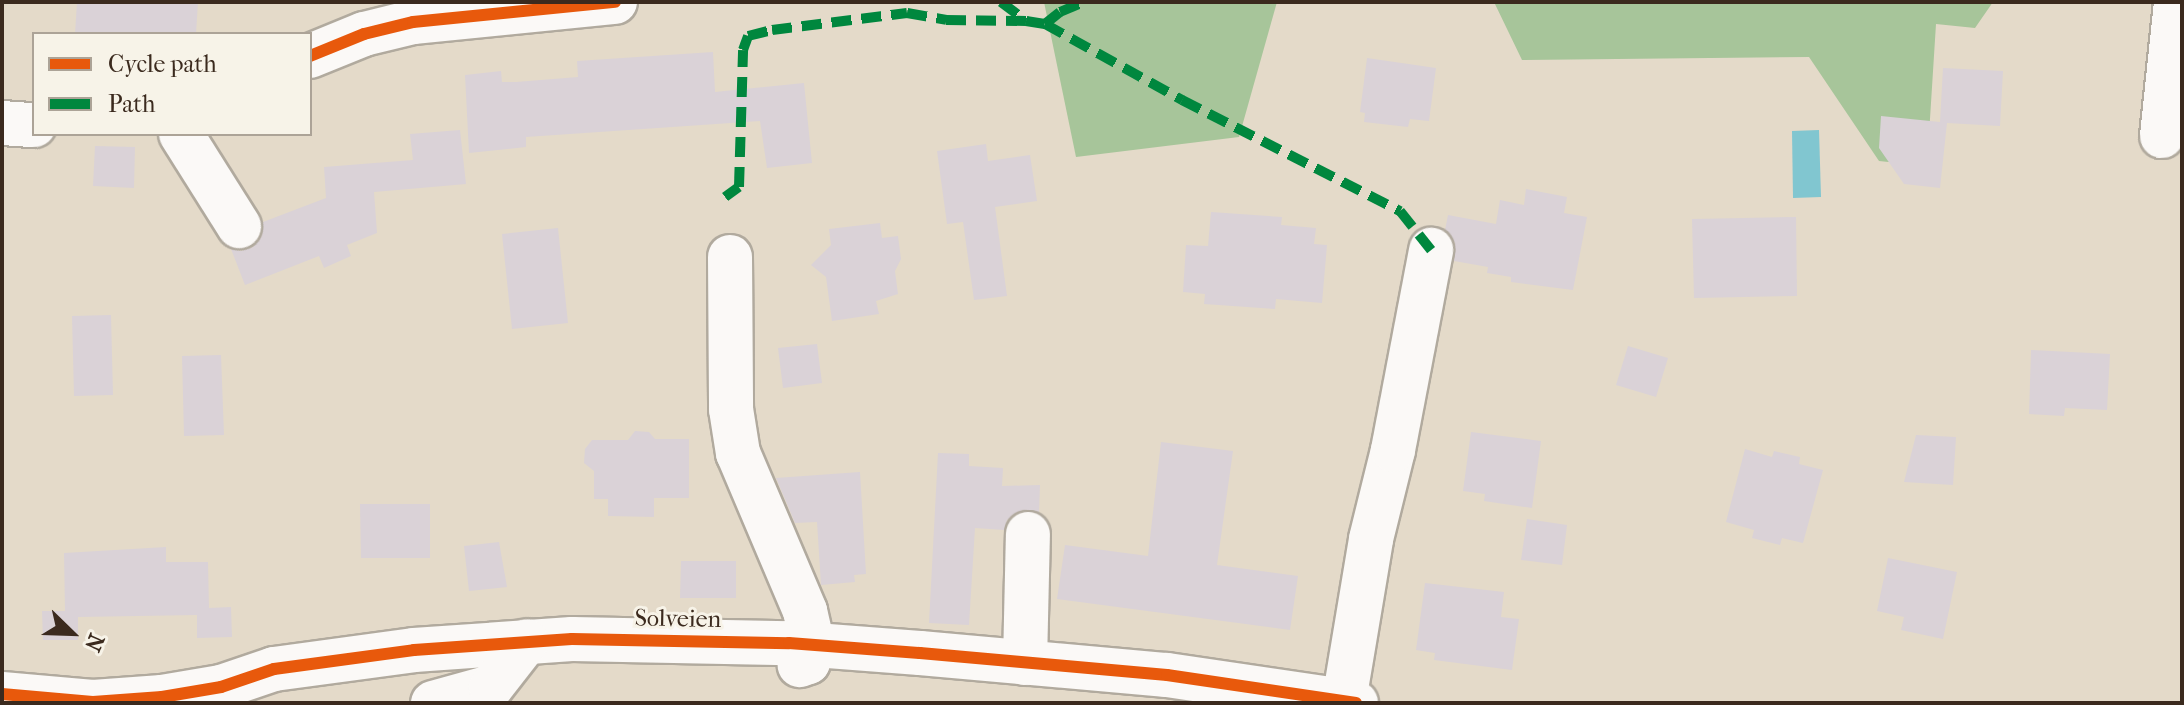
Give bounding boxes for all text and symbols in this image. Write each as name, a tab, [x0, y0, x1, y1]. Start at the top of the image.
legend	[32, 32, 312, 136]
text: Cycle path	[108, 50, 217, 78]
text: Path	[108, 90, 155, 118]
north arrow	[32, 593, 112, 673]
street label: Solveien	[634, 604, 722, 634]
text: N	[79, 630, 109, 655]

